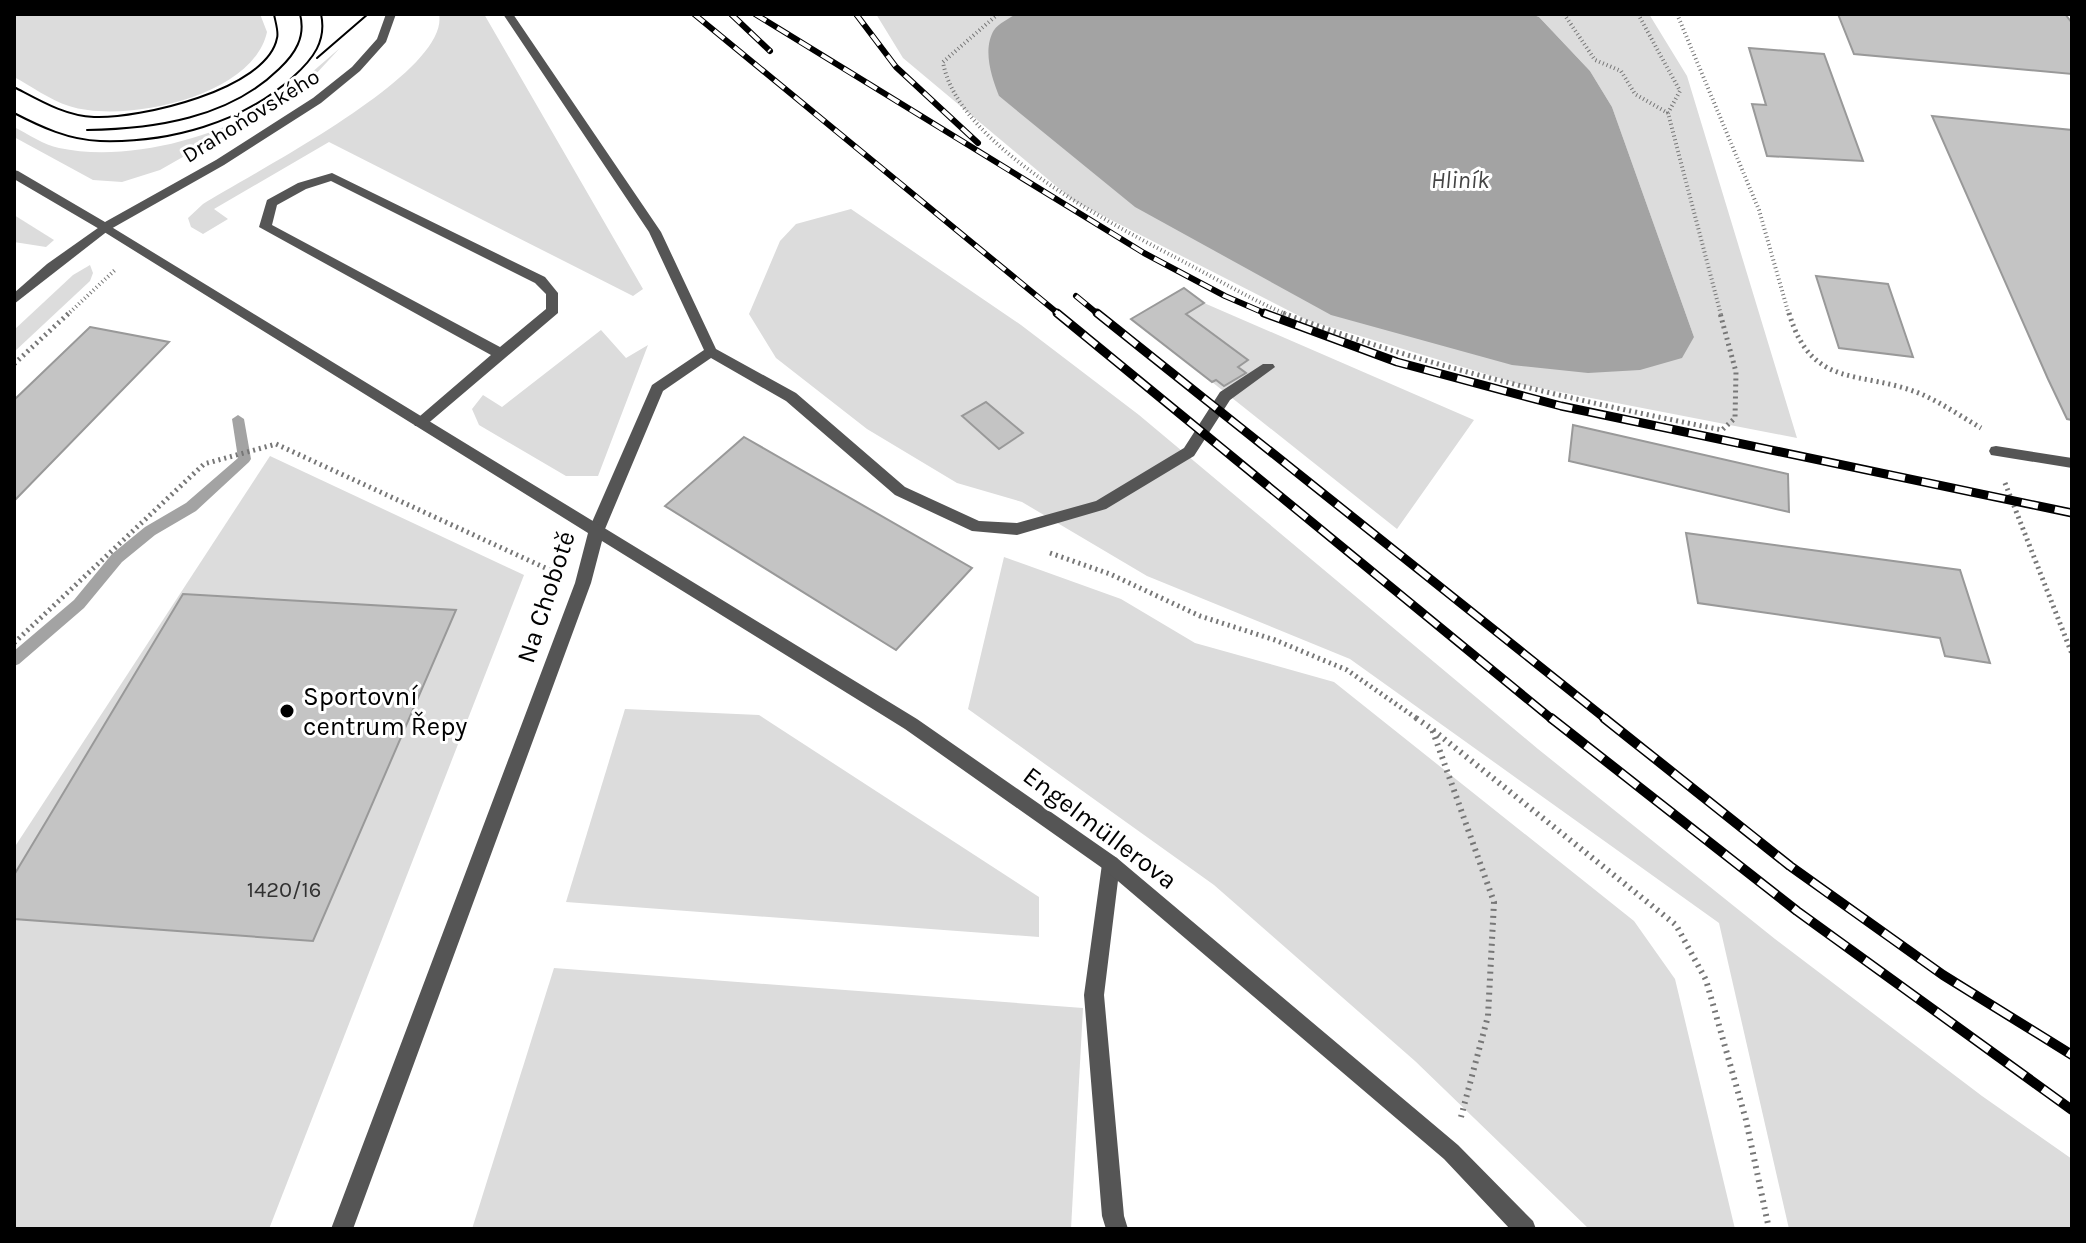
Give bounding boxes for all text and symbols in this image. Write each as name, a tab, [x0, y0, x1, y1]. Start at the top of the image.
street label: Drahoňovského	[178, 63, 324, 169]
water label: Hliník	[1431, 166, 1490, 194]
street label: Na Chobotě	[510, 527, 582, 667]
place label: Sportovní centrum Řepy	[303, 681, 467, 742]
marker: Sportovní centrum Řepy	[278, 702, 296, 720]
street label: Engelmüllerova	[1017, 760, 1183, 896]
house number: 1420/16	[247, 877, 321, 903]

